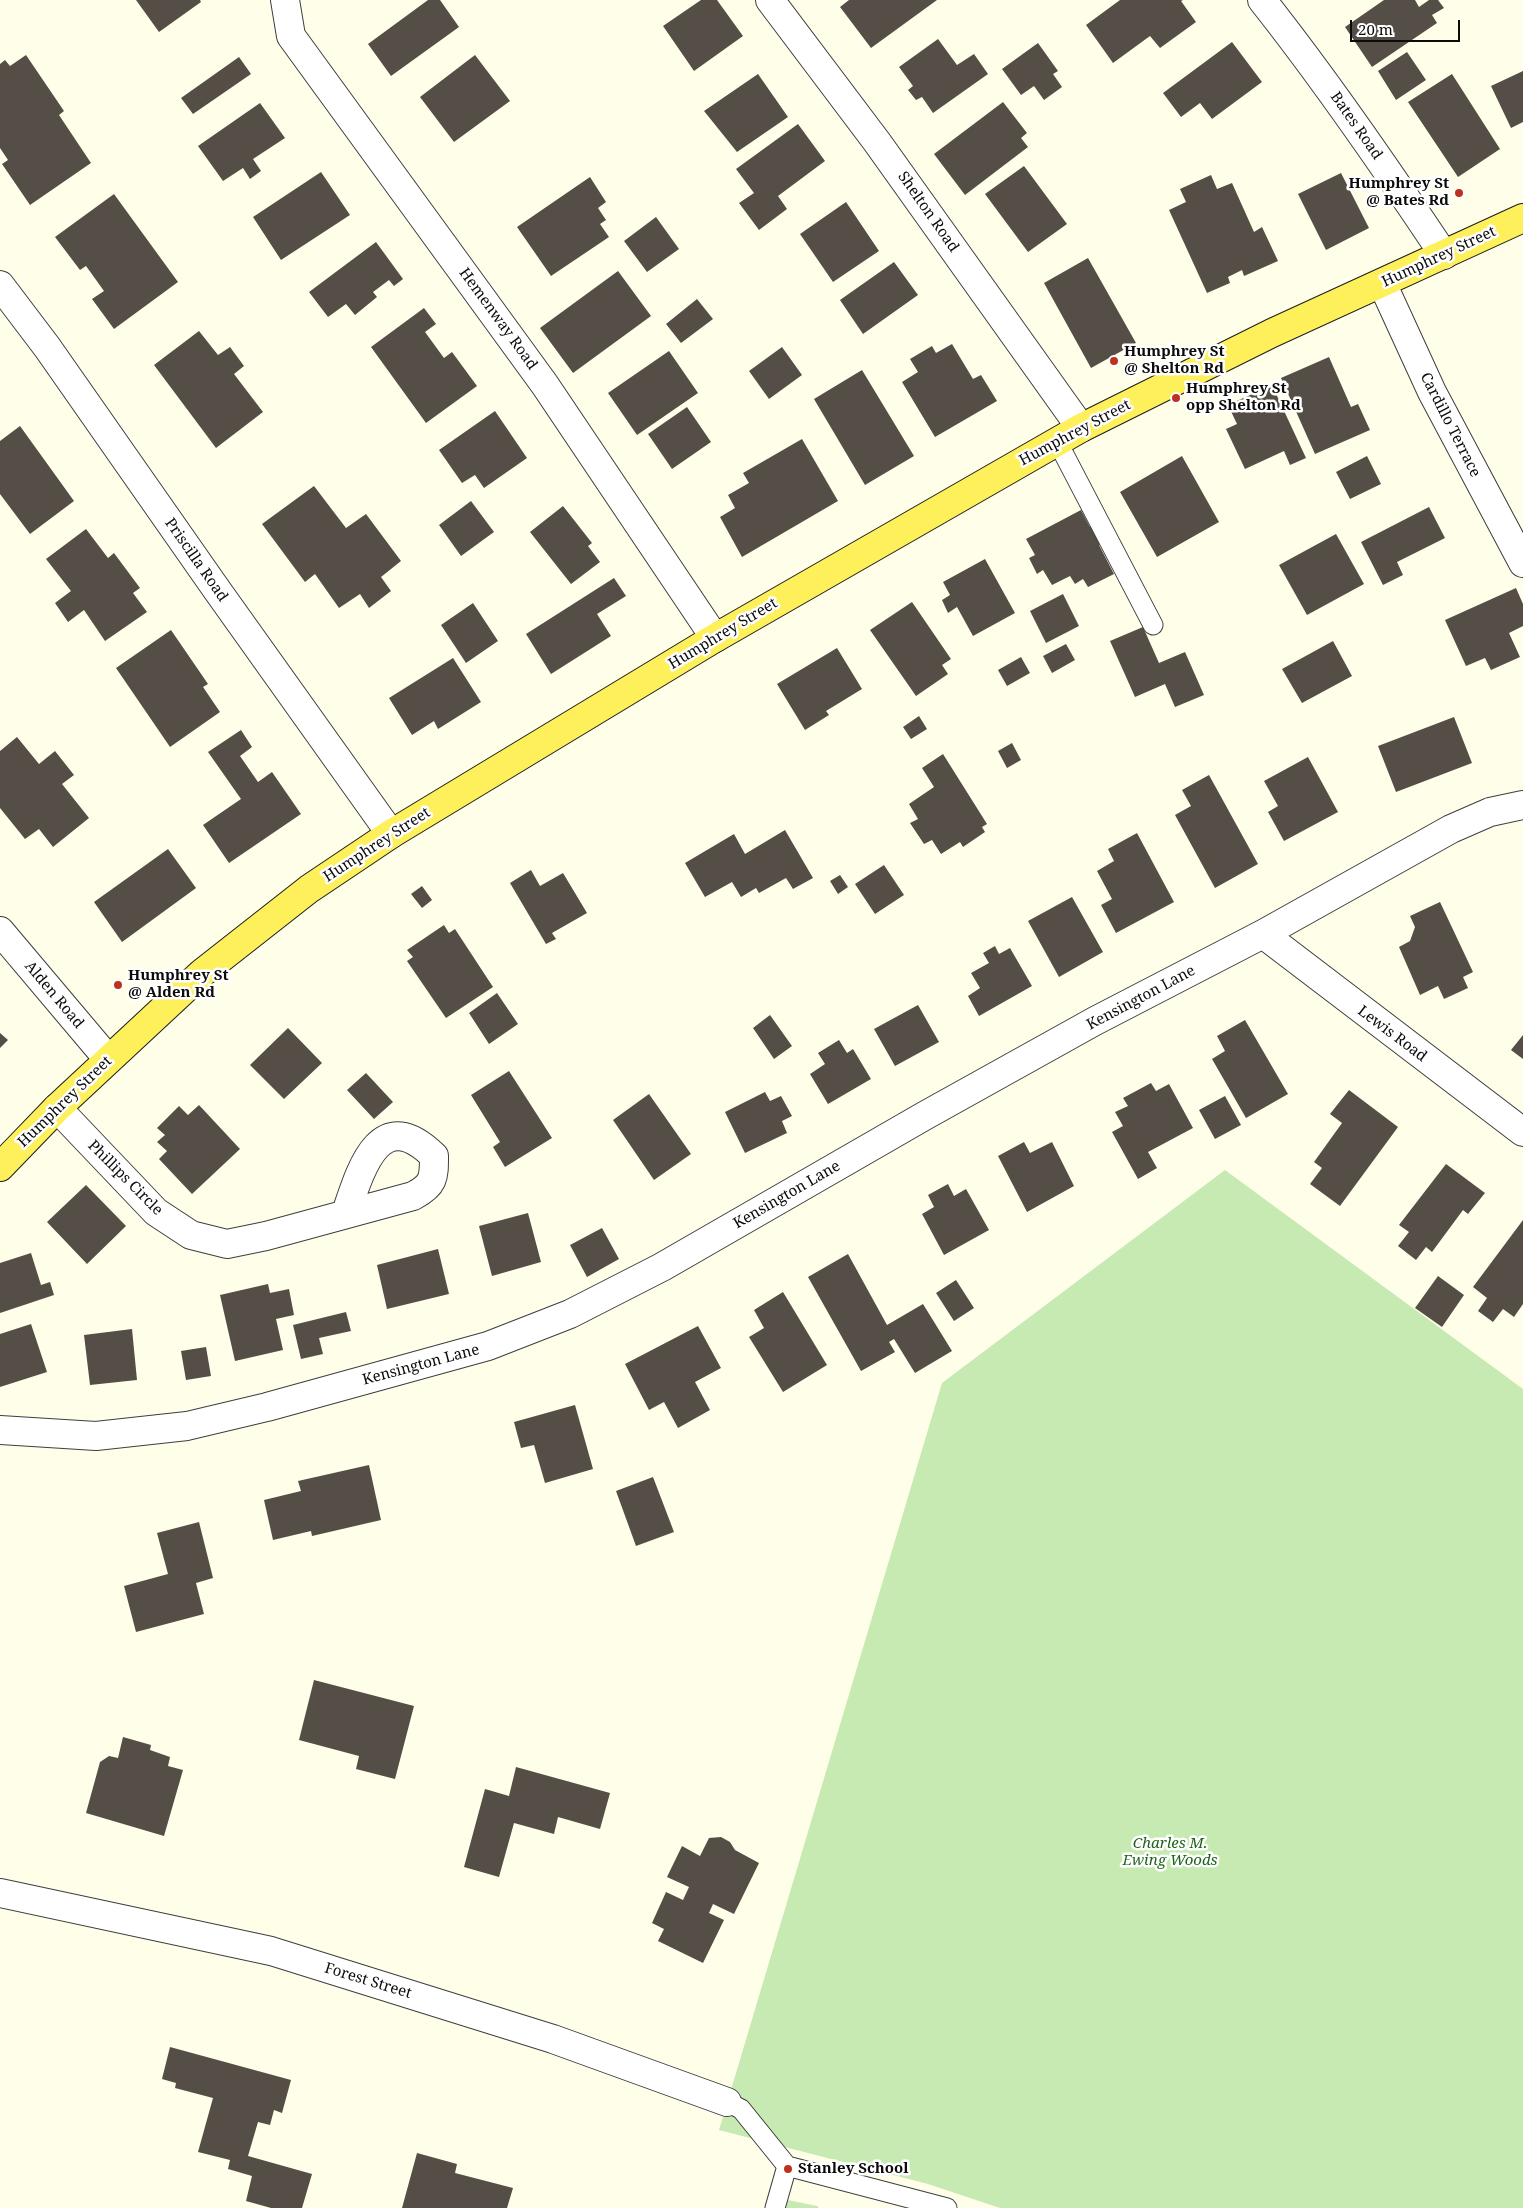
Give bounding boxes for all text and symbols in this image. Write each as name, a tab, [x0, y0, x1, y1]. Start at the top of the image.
scale bar	[1353, 10, 1463, 42]
text: 20 m	[1358, 19, 1393, 39]
street label: Bates Road	[1326, 89, 1386, 163]
street label: Shelton Road	[894, 168, 962, 256]
place label: Humphrey St @ Bates Rd	[1348, 175, 1449, 210]
marker: Humphrey St @ Bates Rd	[1453, 187, 1465, 199]
street label: Humphrey Street	[1379, 223, 1499, 291]
street label: Hemenway Road	[455, 265, 541, 373]
place label: Humphrey St @ Shelton Rd	[1124, 343, 1225, 378]
marker: Humphrey St @ Shelton Rd	[1108, 355, 1120, 367]
street label: Cardillo Terrace	[1416, 370, 1484, 480]
place label: Humphrey St opp Shelton Rd	[1186, 380, 1301, 415]
marker: Humphrey St opp Shelton Rd	[1170, 392, 1182, 404]
street label: Humphrey Street	[1016, 396, 1134, 470]
street label: Priscilla Road	[161, 515, 231, 605]
street label: Humphrey Street	[665, 594, 781, 674]
street label: Humphrey Street	[320, 804, 434, 886]
street label: Alden Road	[21, 958, 87, 1032]
street label: Kensington Lane	[1084, 962, 1198, 1034]
place label: Humphrey St @ Alden Rd	[128, 967, 229, 1002]
marker: Humphrey St @ Alden Rd	[112, 979, 124, 991]
street label: Lewis Road	[1354, 1002, 1430, 1066]
street label: Humphrey Street	[14, 1053, 116, 1151]
street label: Phillips Circle	[84, 1137, 166, 1219]
street label: Kensington Lane	[730, 1157, 844, 1233]
street label: Kensington Lane	[361, 1341, 481, 1389]
park label: Charles M. Ewing Woods	[1122, 1835, 1218, 1870]
street label: Forest Street	[322, 1959, 414, 2003]
place label: Stanley School	[798, 2160, 909, 2178]
marker: Stanley School	[782, 2163, 794, 2175]

